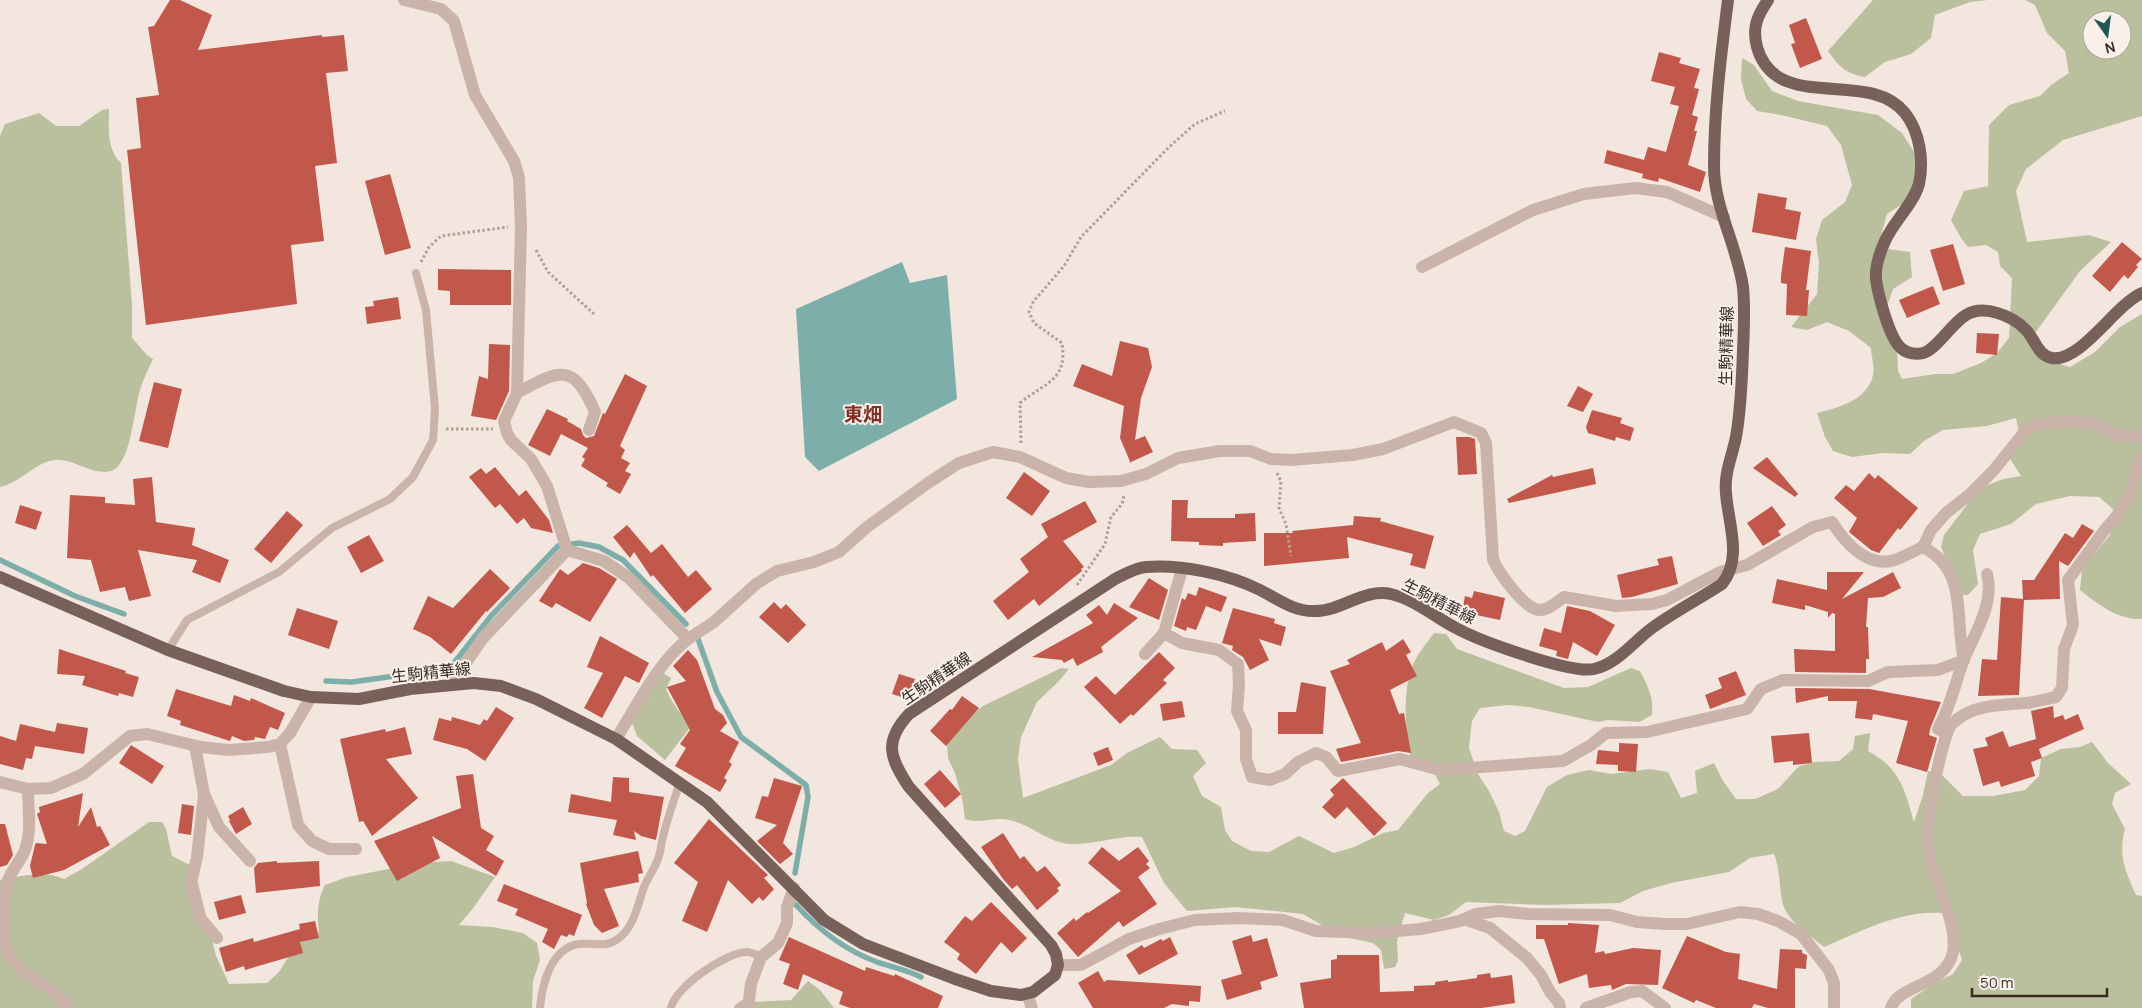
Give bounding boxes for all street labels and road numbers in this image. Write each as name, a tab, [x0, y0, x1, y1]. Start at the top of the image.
street label: 生駒精華線	[1714, 306, 1738, 386]
street label: 生駒精華線	[1398, 573, 1480, 629]
street label: 生駒精華線	[897, 647, 975, 709]
street label: 生駒精華線	[390, 657, 472, 687]

